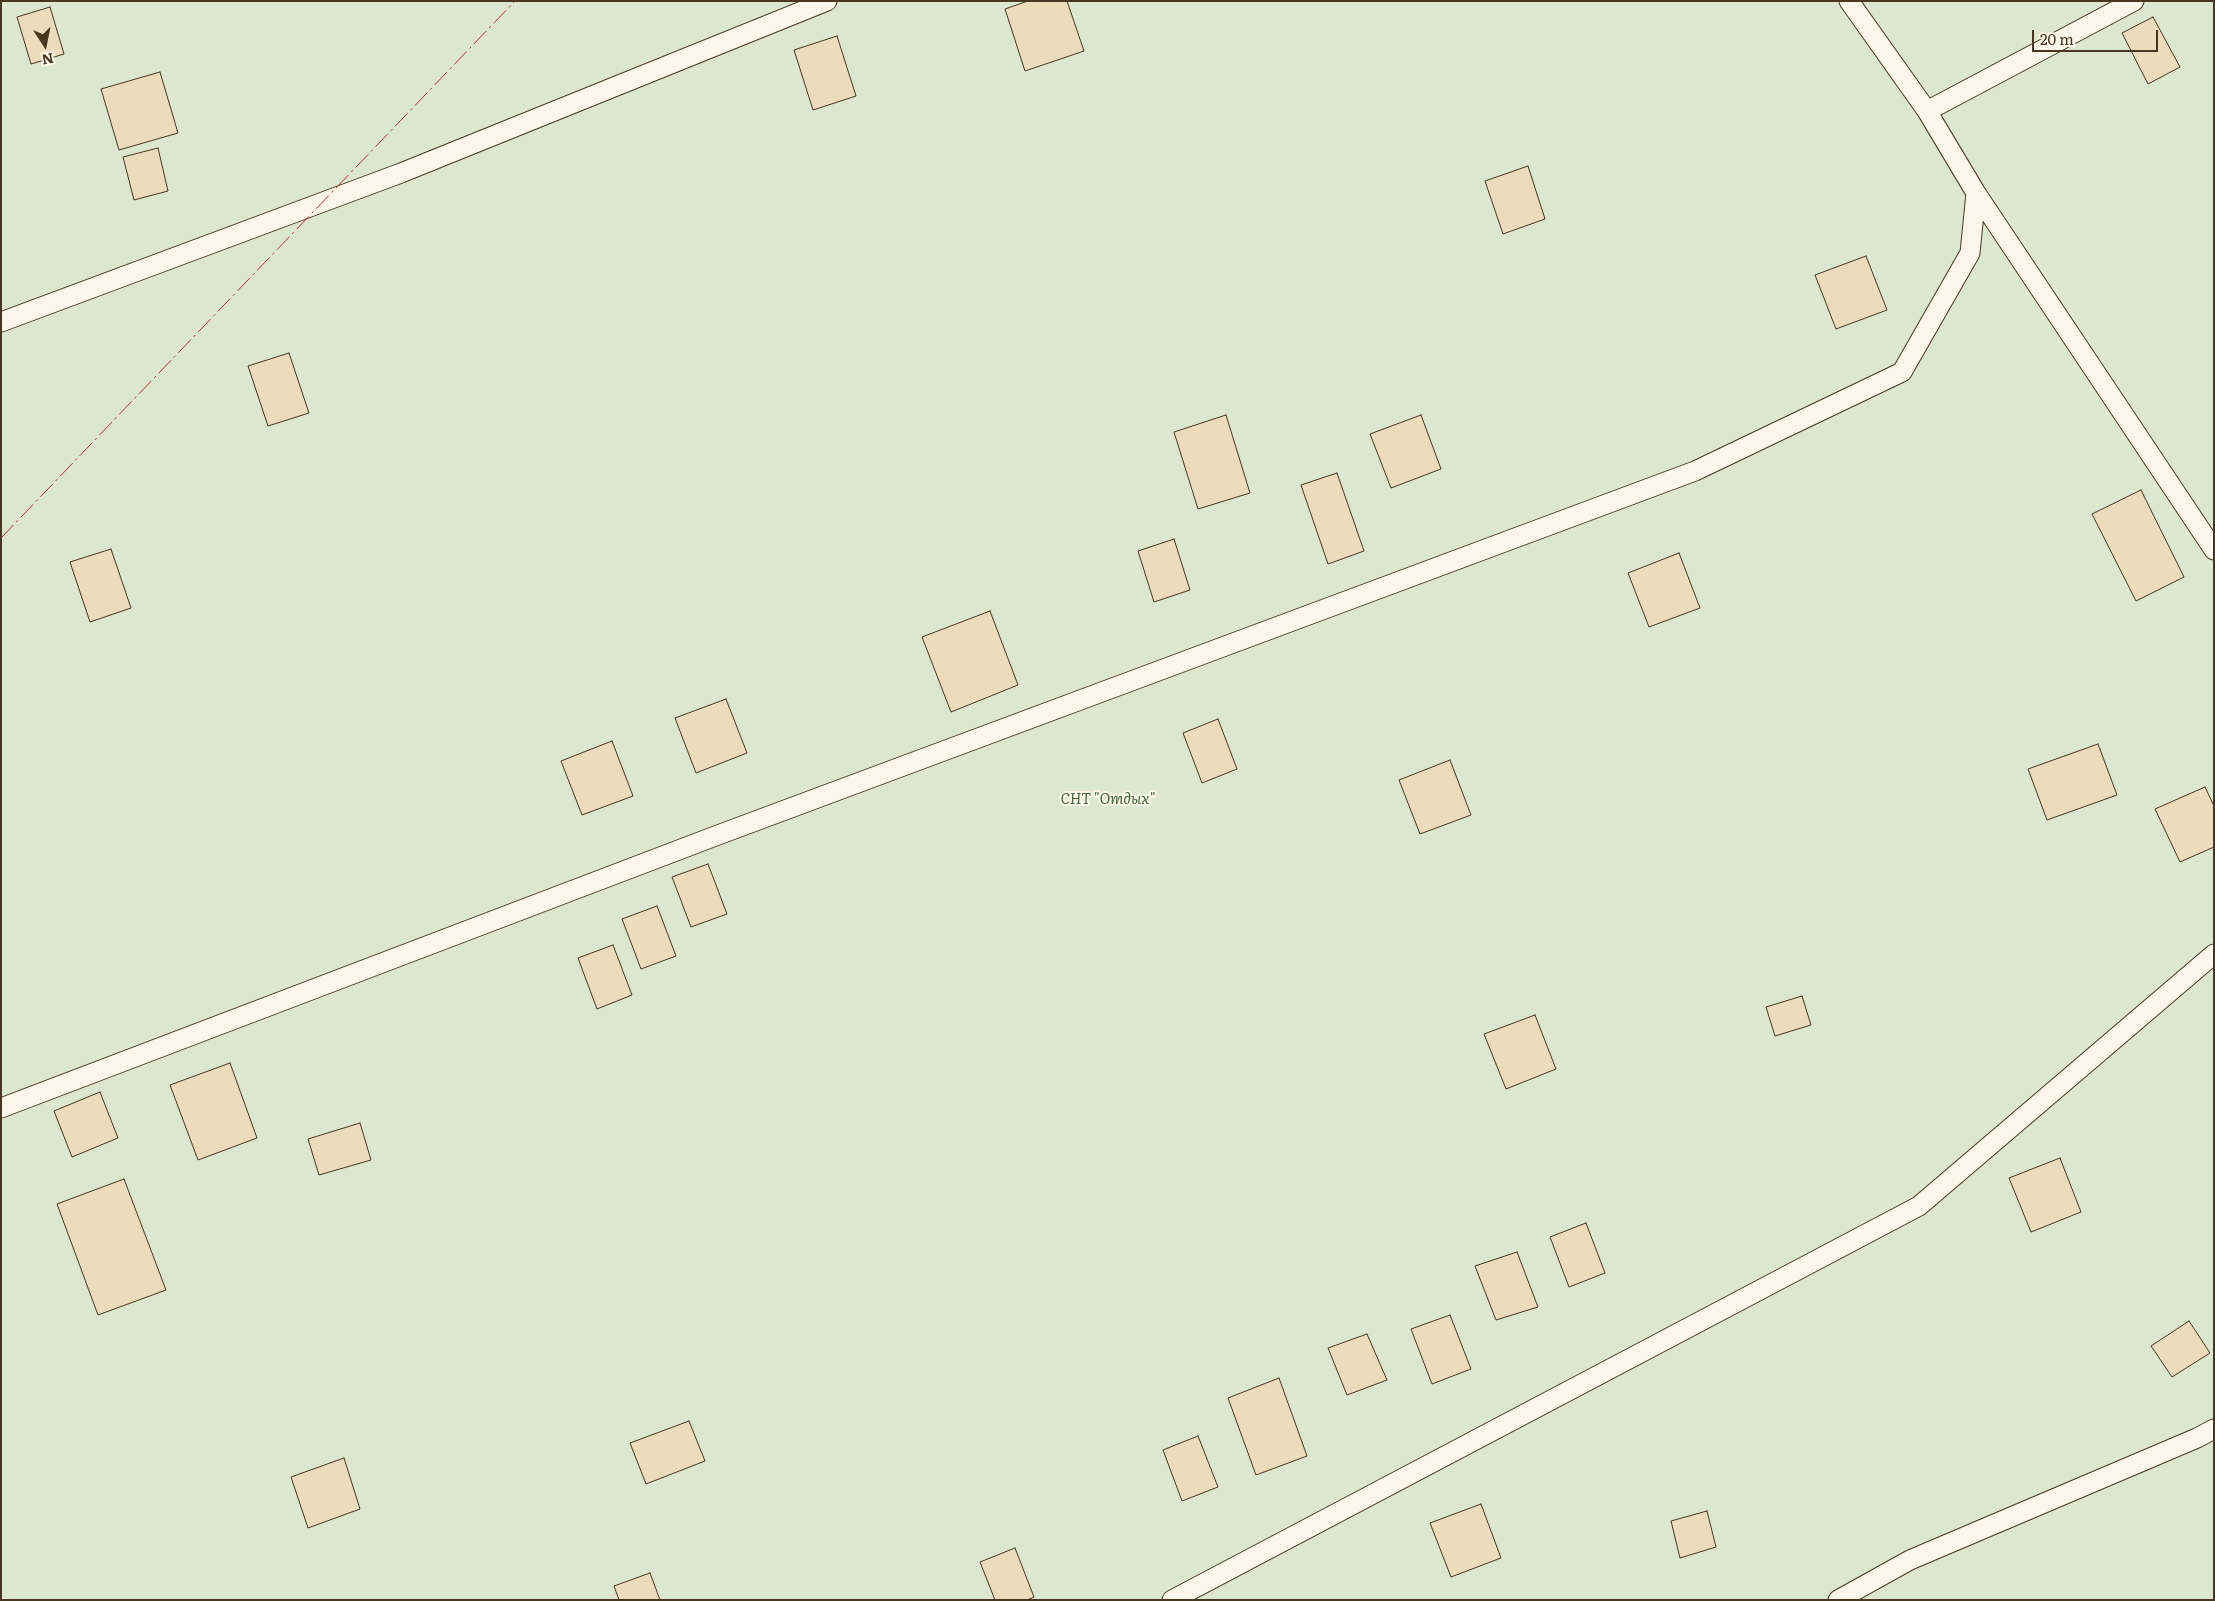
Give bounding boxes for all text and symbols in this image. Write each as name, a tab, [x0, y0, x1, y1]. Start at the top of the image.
north arrow	[20, 20, 70, 70]
scale bar	[2035, 20, 2161, 52]
text: 20 m	[2040, 27, 2074, 50]
text: N	[40, 49, 56, 71]
park label: СНТ "Отдых"	[1061, 791, 1155, 809]

